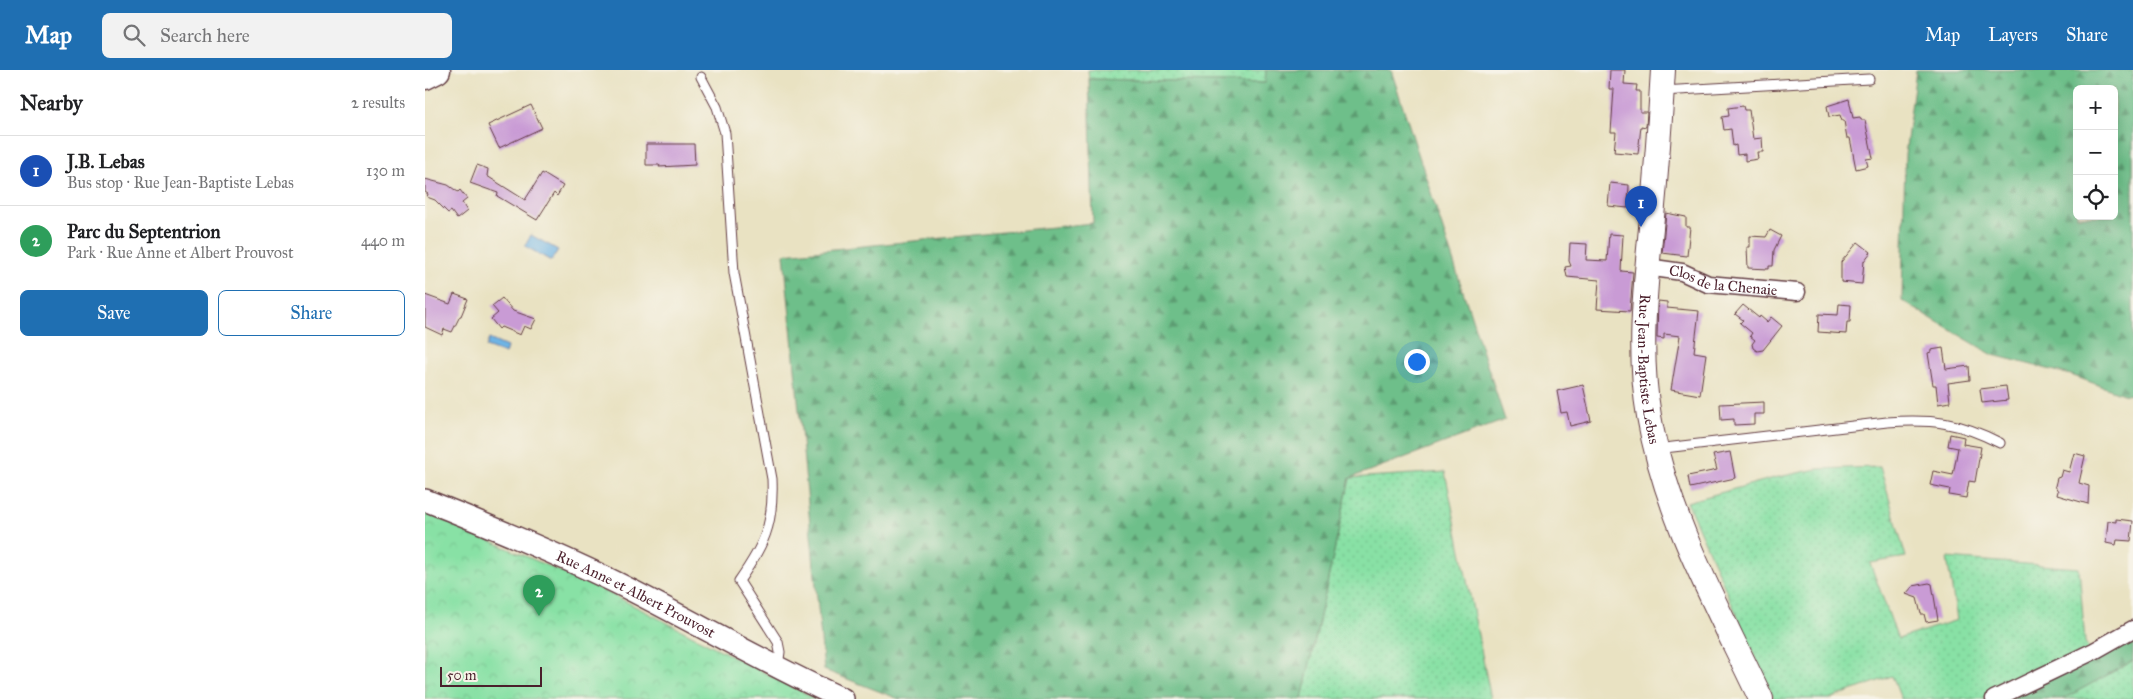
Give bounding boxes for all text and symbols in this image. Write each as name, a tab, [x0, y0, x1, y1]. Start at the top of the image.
search box	[102, 13, 452, 58]
text: Map	[25, 20, 72, 50]
icon: search	[120, 21, 148, 49]
text: Search here	[160, 24, 250, 47]
text: Map	[1925, 24, 1960, 46]
text: Layers	[1988, 24, 2038, 46]
text: Share	[2066, 24, 2108, 46]
map controls	[2073, 85, 2118, 220]
button: +	[2073, 85, 2118, 130]
text: Nearby	[20, 90, 83, 116]
text: 2 results	[351, 93, 405, 112]
button: −	[2073, 130, 2118, 175]
text: J.B. Lebas	[67, 150, 145, 173]
text: 1	[33, 161, 39, 180]
text: 130 m	[366, 161, 405, 180]
text: Bus stop · Rue Jean-Baptiste Lebas	[67, 173, 294, 192]
button: locate	[2073, 175, 2118, 220]
pin: 1	[1625, 186, 1657, 227]
text: Parc du Septentrion	[67, 220, 221, 243]
text: 2	[32, 231, 40, 250]
text: 440 m	[361, 231, 405, 250]
text: Park · Rue Anne et Albert Prouvost	[67, 243, 294, 262]
street label: Clos de la Chenaie	[1668, 261, 1778, 299]
button: Save	[20, 290, 208, 336]
button: Share	[218, 290, 405, 336]
street label: Rue Jean-Baptiste Lebas	[1633, 293, 1663, 446]
your location	[1404, 349, 1430, 375]
street label: Rue Anne et Albert Prouvost	[553, 547, 719, 642]
pin: 2	[523, 575, 555, 616]
scale bar	[440, 664, 543, 687]
text: 50 m	[447, 667, 476, 684]

